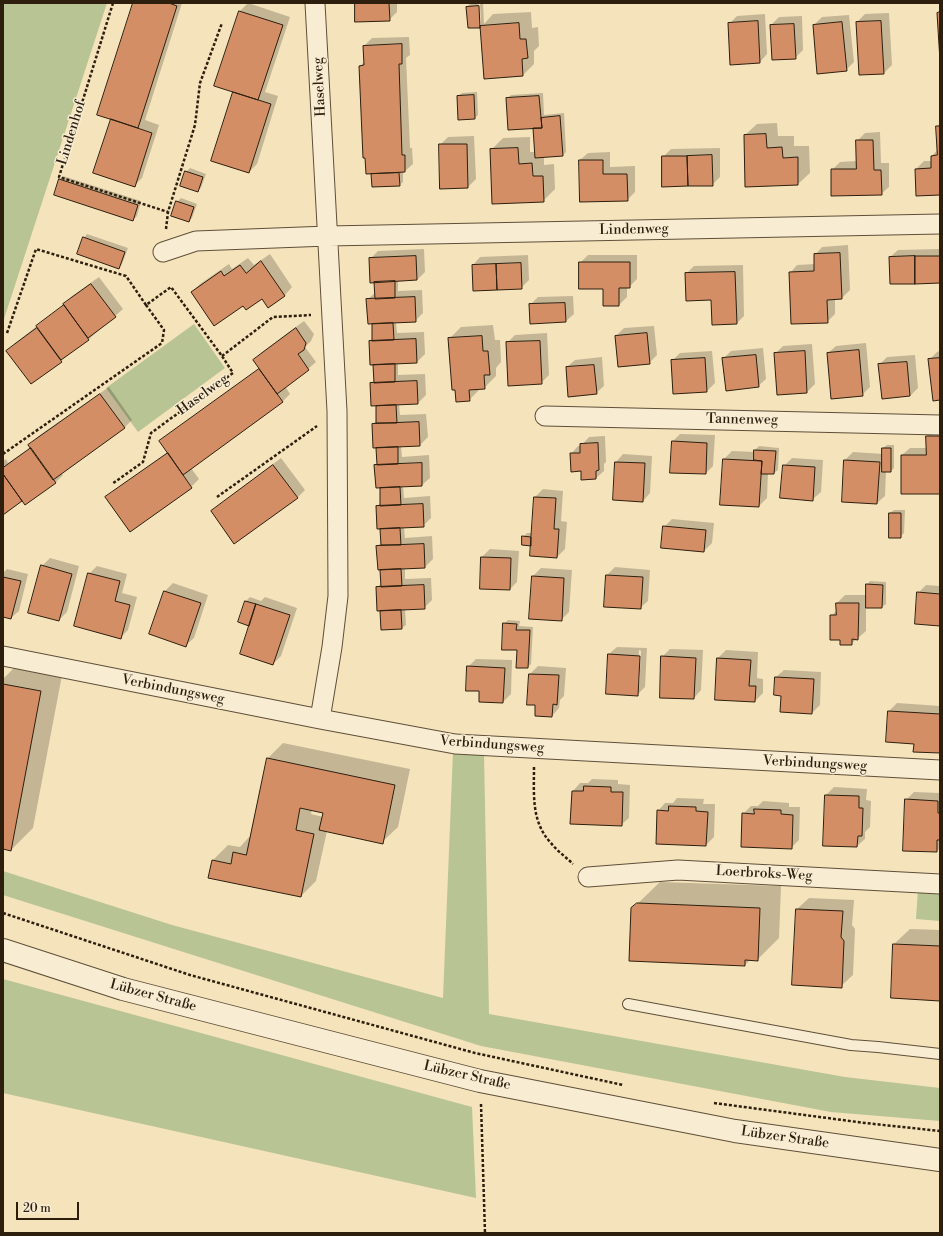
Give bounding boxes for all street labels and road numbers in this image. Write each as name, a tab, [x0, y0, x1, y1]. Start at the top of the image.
street label: Haselweg	[310, 57, 330, 117]
street label: Lindenhof	[54, 99, 90, 167]
street label: Lindenweg	[599, 221, 669, 239]
street label: Haselweg	[174, 371, 232, 419]
street label: Tannenweg	[706, 411, 778, 429]
street label: Verbindungsweg	[120, 672, 226, 708]
street label: Verbindungsweg	[439, 733, 545, 757]
street label: Verbindungsweg	[762, 753, 868, 775]
street label: Loerbroks-Weg	[715, 863, 813, 885]
street label: Lübzer Straße	[108, 976, 198, 1016]
street label: Lübzer Straße	[422, 1058, 512, 1094]
street label: Lübzer Straße	[740, 1123, 830, 1153]

